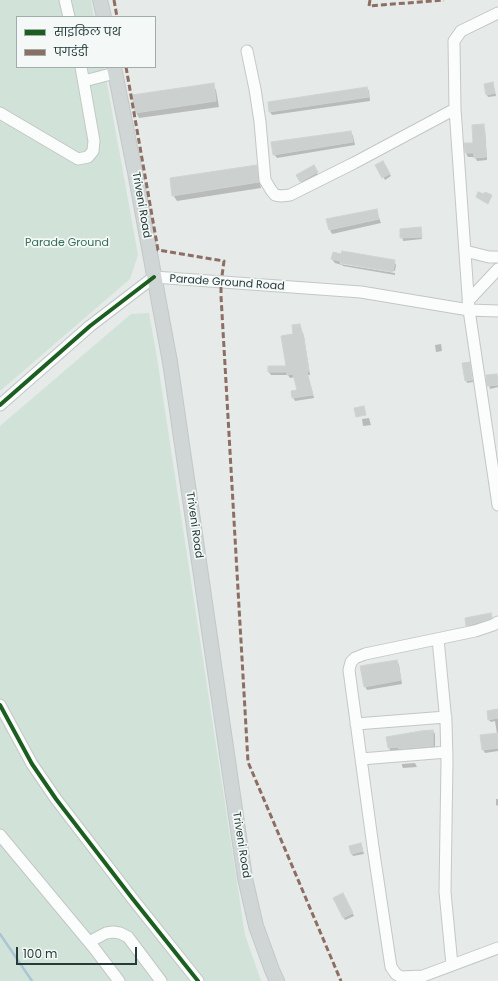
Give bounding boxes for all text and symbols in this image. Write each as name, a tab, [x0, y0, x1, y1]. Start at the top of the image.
legend	[16, 16, 156, 68]
text: साइकिल पथ	[54, 23, 121, 40]
text: पगडंडी	[54, 43, 88, 60]
street label: Triveni Road	[129, 171, 153, 239]
park label: Parade Ground	[25, 236, 109, 250]
street label: Parade Ground Road	[169, 272, 285, 294]
street label: Triveni Road	[183, 491, 205, 559]
street label: Triveni Road	[229, 811, 253, 879]
scale bar	[18, 939, 139, 965]
text: 100 m	[23, 945, 57, 962]

